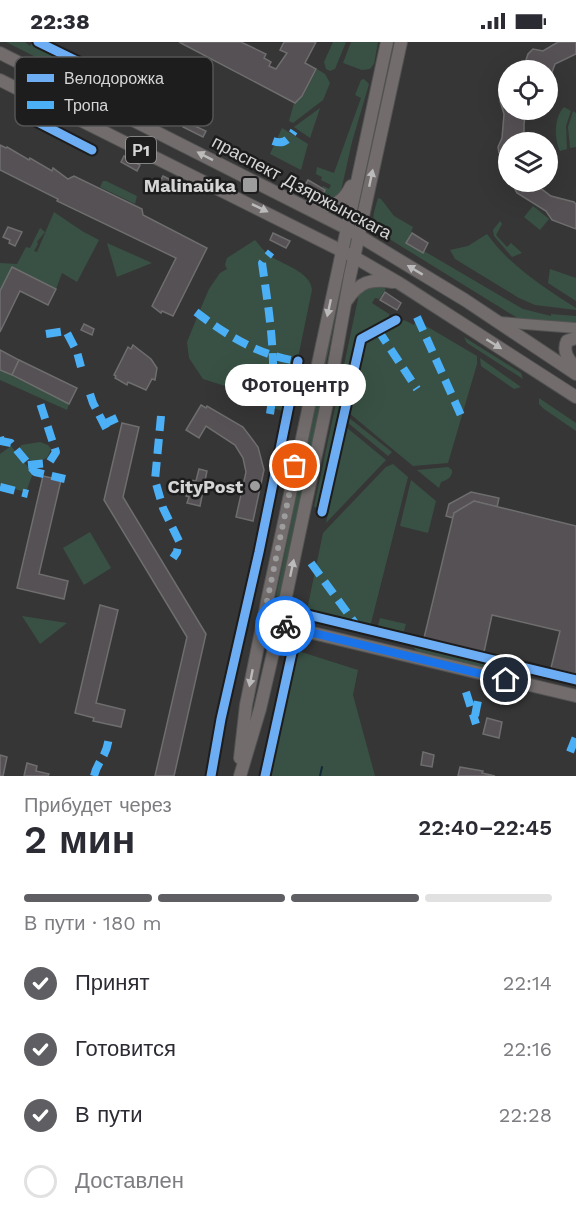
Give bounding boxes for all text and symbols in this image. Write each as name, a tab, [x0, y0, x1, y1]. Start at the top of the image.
text: 22:38	[30, 9, 90, 34]
legend	[15, 57, 213, 126]
map controls	[498, 60, 558, 192]
button: locate	[498, 60, 558, 120]
text: Велодорожка	[64, 69, 164, 88]
text: Тропа	[64, 96, 108, 115]
street label: праспект Дзяржынскага	[209, 131, 396, 244]
button: layers	[498, 132, 558, 192]
road number: Р1	[126, 137, 156, 163]
one-way arrow	[196, 151, 213, 160]
one-way arrow	[367, 169, 377, 188]
place label: Malinaŭka	[144, 175, 237, 196]
marker: Malinaŭka	[241, 176, 259, 194]
one-way arrow	[251, 204, 268, 213]
one-way arrow	[407, 264, 423, 275]
one-way arrow	[324, 298, 333, 317]
one-way arrow	[486, 338, 502, 349]
callout: Фотоцентр	[224, 364, 366, 406]
text: Фотоцентр	[241, 373, 350, 397]
pin	[269, 440, 320, 491]
icon: bag	[278, 449, 311, 482]
place label: CityPost	[168, 476, 243, 497]
marker: CityPost	[248, 479, 262, 493]
one-way arrow	[288, 558, 297, 577]
courier	[255, 596, 315, 656]
icon: bike	[269, 610, 302, 643]
pin	[480, 654, 531, 705]
icon: home	[489, 663, 522, 696]
one-way arrow	[246, 669, 255, 688]
text: Прибудет через	[24, 793, 172, 817]
text: 22:40–22:45	[418, 815, 552, 840]
text: 2 мин	[24, 817, 135, 862]
text: В пути · 180 m	[24, 911, 162, 935]
icon: check	[24, 967, 57, 1000]
text: Принят	[75, 970, 149, 995]
text: 22:14	[503, 971, 552, 995]
icon: check	[24, 1033, 57, 1066]
text: Готовится	[75, 1036, 176, 1061]
text: 22:16	[503, 1037, 552, 1061]
icon: check	[24, 1099, 57, 1132]
text: В пути	[75, 1102, 142, 1127]
text: 22:28	[499, 1103, 552, 1127]
text: Доставлен	[75, 1168, 184, 1193]

